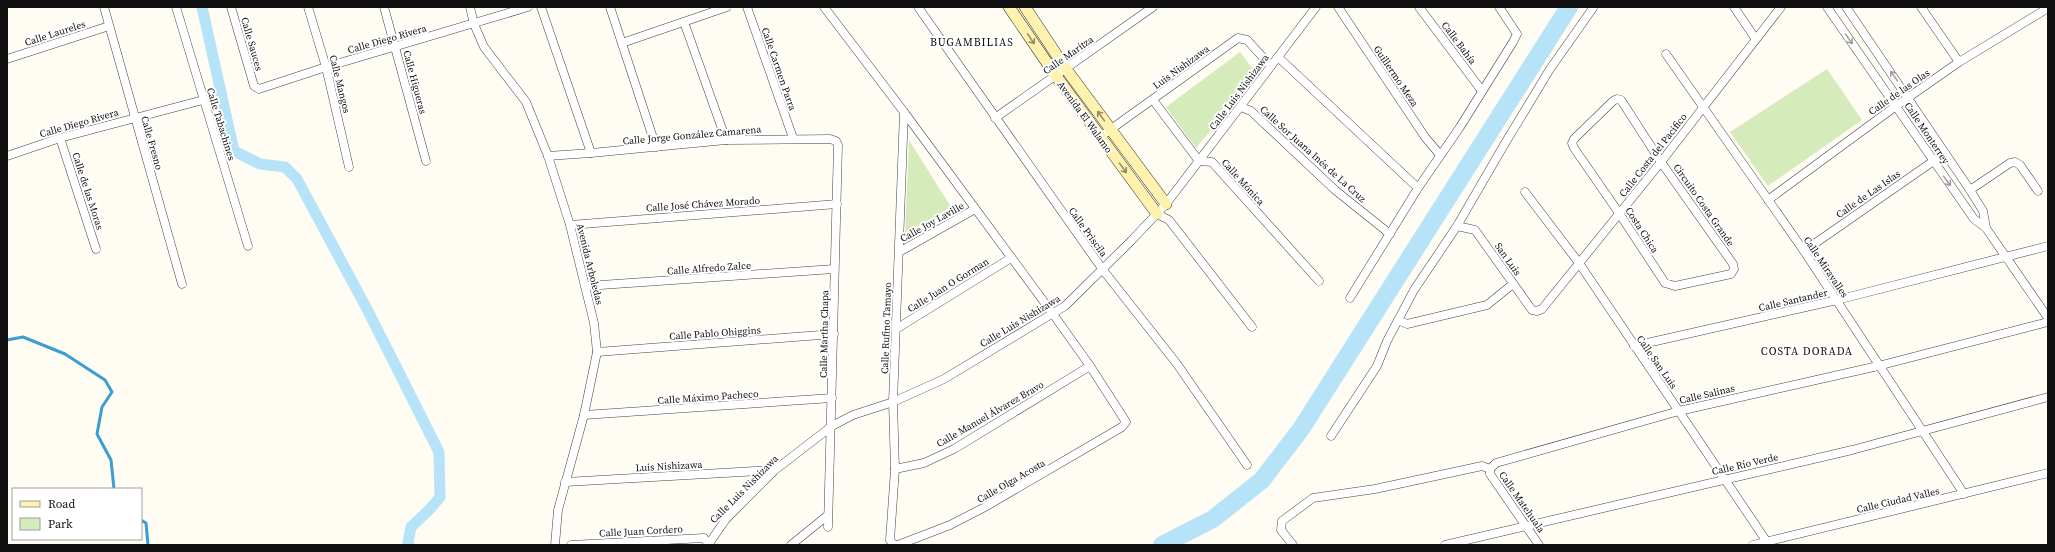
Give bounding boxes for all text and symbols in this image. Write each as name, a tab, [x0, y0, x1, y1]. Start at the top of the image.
street label: Calle Sauces	[238, 16, 266, 72]
street label: Calle Laureles	[23, 17, 87, 49]
street label: Calle Bahía	[1439, 19, 1480, 68]
street label: Calle Diego Rivera	[346, 21, 429, 56]
street label: Calle Carmen Parra	[759, 26, 800, 113]
street label: Calle Maritza	[1040, 32, 1097, 77]
one-way arrow	[1027, 33, 1035, 44]
one-way arrow	[1845, 33, 1853, 44]
district label: BUGAMBILIAS	[930, 35, 1014, 50]
street label: Luis Nishizawa	[1150, 42, 1213, 92]
street label: Guillermo Meza	[1371, 43, 1422, 110]
street label: Calle Higueras	[400, 49, 430, 115]
street label: Calle Luis Nishizawa	[1206, 51, 1272, 132]
street label: Calle Mangos	[326, 54, 354, 114]
street label: Calle de las Olas	[1866, 66, 1932, 118]
one-way arrow	[1890, 71, 1898, 82]
street label: Avenida El Walamo	[1055, 79, 1116, 156]
street label: Calle Tabachines	[204, 86, 238, 162]
street label: Calle Monterrey	[1901, 100, 1953, 167]
street label: Calle Sor Juana Inés de La Cruz	[1257, 103, 1369, 206]
street label: Calle Diego Rivera	[38, 105, 121, 140]
street label: Calle Costa del Pacifico	[1616, 110, 1690, 200]
one-way arrow	[1097, 111, 1105, 122]
street label: Calle Fresno	[138, 115, 166, 172]
street label: Calle Jorge González Camarena	[622, 122, 763, 148]
street label: Calle de las Moras	[69, 151, 107, 231]
street label: Calle Mónica	[1219, 156, 1268, 209]
street label: Circuito Costa Grande	[1671, 161, 1737, 249]
one-way arrow	[1119, 162, 1127, 173]
street label: Calle de Las Islas	[1833, 167, 1903, 221]
one-way arrow	[1943, 175, 1951, 186]
street label: Calle José Chávez Morado	[646, 193, 761, 214]
street label: Calle Joy Laville	[898, 199, 966, 245]
street label: Calle Priscila	[1066, 205, 1111, 260]
street label: Costa Chica	[1622, 205, 1662, 256]
street label: Avenida Arboledas	[574, 222, 606, 306]
street label: Calle Miravalles	[1801, 234, 1851, 300]
street label: San Luis	[1492, 240, 1524, 278]
street label: Calle Juan O Gorman	[905, 255, 991, 315]
street label: Calle Alfredo Zalce	[667, 259, 751, 277]
street label: Calle Rufino Tamayo	[878, 281, 894, 374]
street label: Calle Santander	[1757, 286, 1829, 314]
street label: Calle Martha Chapa	[817, 289, 831, 378]
street label: Calle Luis Nishizawa	[977, 291, 1063, 350]
street label: Calle Pablo Ohiggins	[669, 323, 761, 343]
street label: Calle San Luis	[1634, 333, 1680, 391]
district label: COSTA DORADA	[1761, 344, 1853, 359]
street label: Calle Manuel Álvarez Bravo	[934, 378, 1046, 450]
street label: Calle Salinas	[1678, 381, 1736, 407]
street label: Calle Máximo Pacheco	[657, 387, 759, 407]
street label: Calle Río Verde	[1710, 450, 1780, 478]
street label: Calle Luis Nishizawa	[707, 451, 782, 526]
street label: Calle Olga Acosta	[975, 456, 1048, 506]
street label: Luis Nishizawa	[635, 458, 704, 474]
street label: Calle Matehuala	[1496, 469, 1548, 536]
street label: Calle Ciudad Valles	[1855, 484, 1941, 516]
legend	[12, 488, 142, 540]
text: Road	[48, 496, 75, 512]
text: Park	[48, 516, 73, 532]
street label: Calle Juan Cordero	[599, 522, 684, 540]

